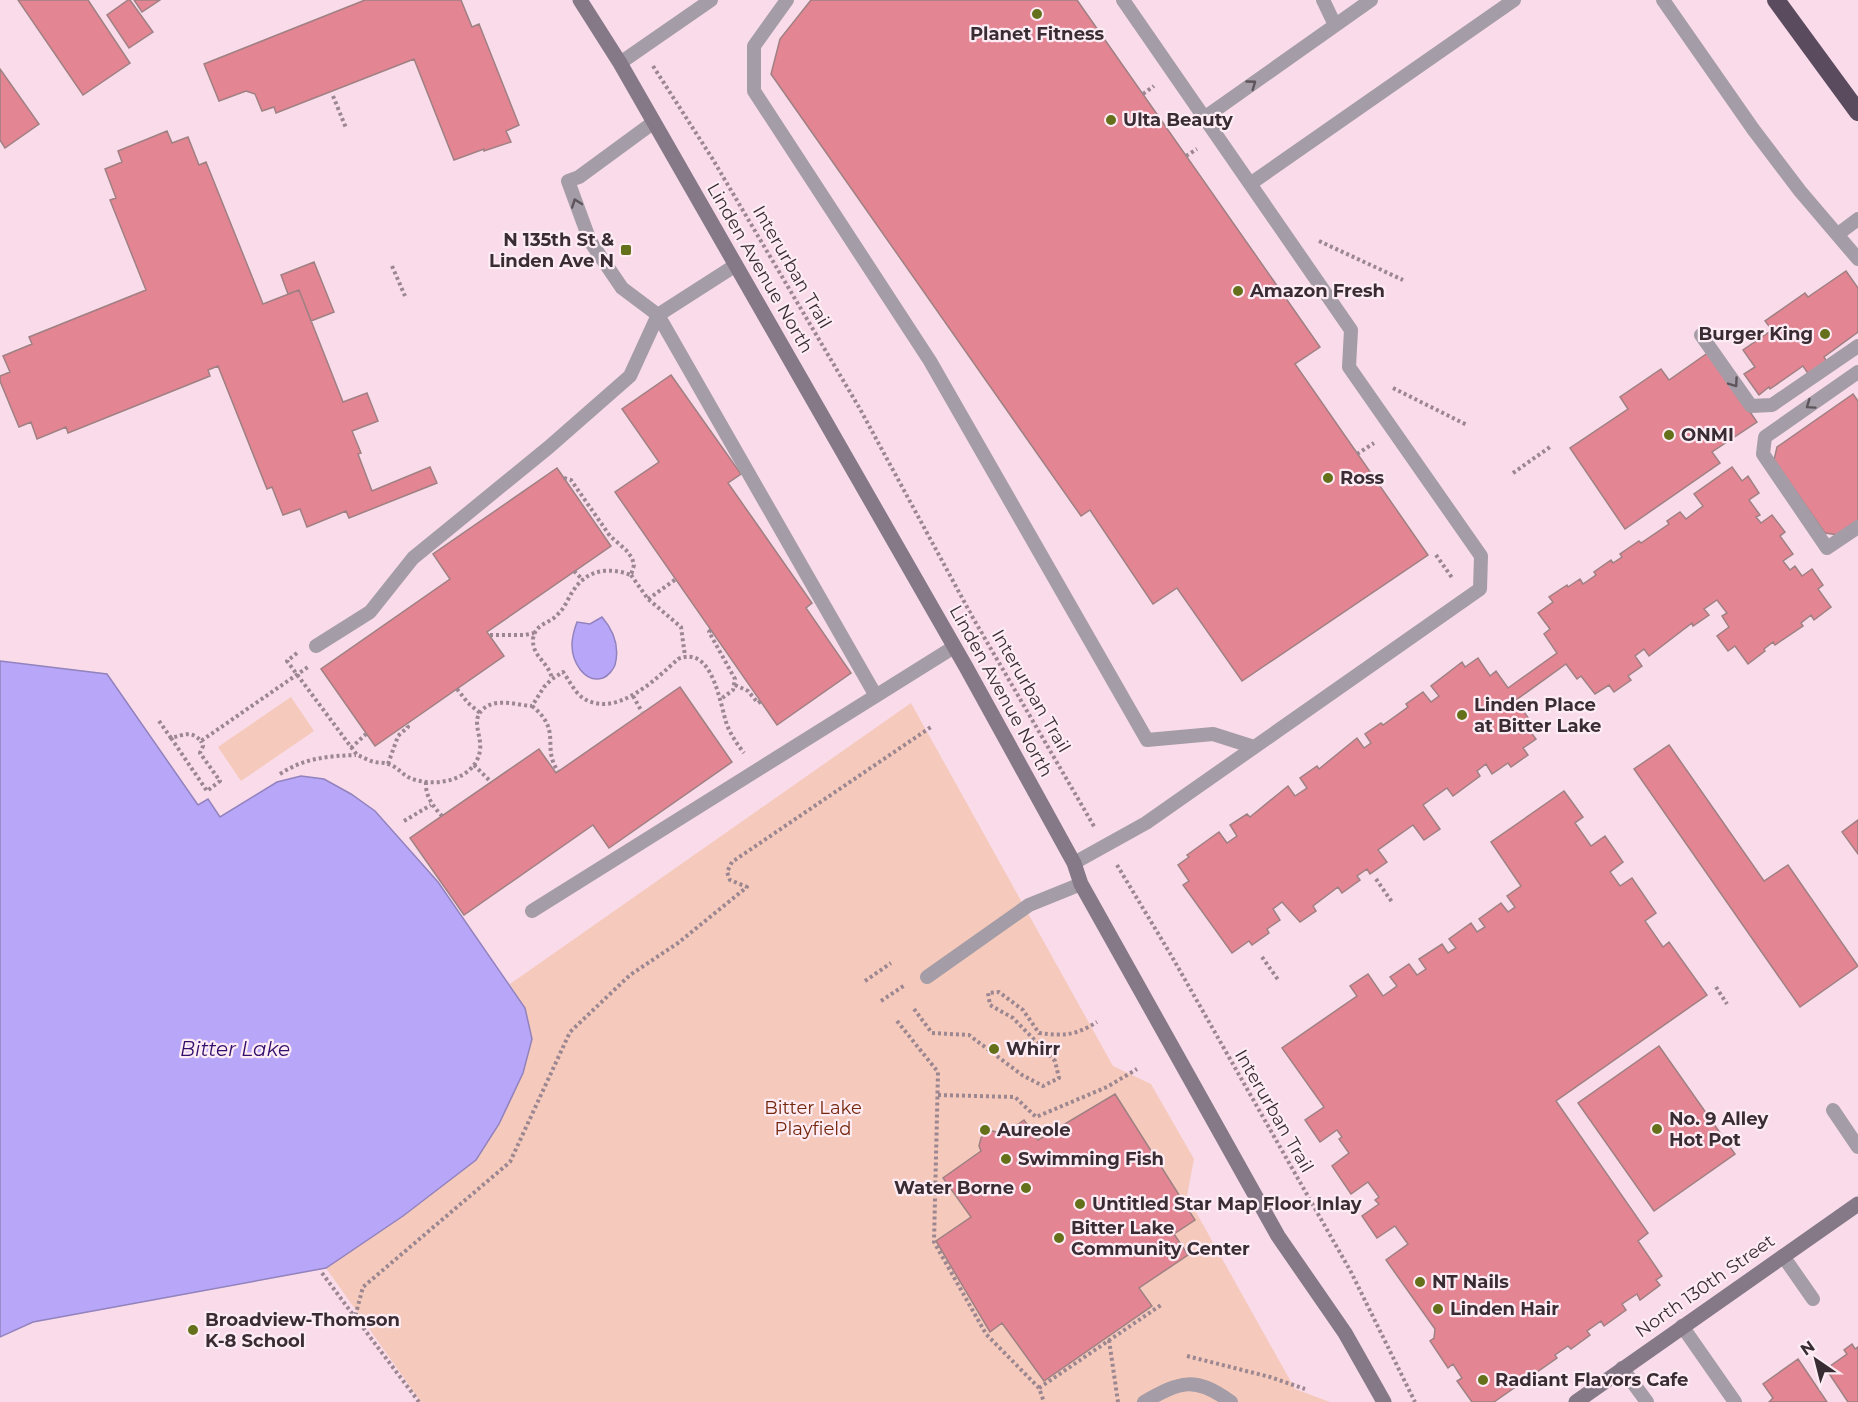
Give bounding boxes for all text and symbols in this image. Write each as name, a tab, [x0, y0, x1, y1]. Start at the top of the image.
marker: Planet Fitness	[1030, 7, 1044, 21]
place label: Planet Fitness	[970, 23, 1105, 45]
one-way arrow	[1246, 80, 1257, 91]
place label: Ulta Beauty	[1123, 109, 1233, 131]
marker: Ulta Beauty	[1104, 113, 1118, 127]
street label: Linden Avenue North	[702, 179, 818, 357]
one-way arrow	[571, 198, 583, 209]
street label: Interurban Trail	[748, 202, 836, 332]
place label: N 135th St & Linden Ave N	[489, 229, 614, 272]
marker: N 135th St & Linden Ave N	[619, 243, 633, 257]
place label: Amazon Fresh	[1249, 280, 1385, 302]
marker: Amazon Fresh	[1231, 284, 1245, 298]
place label: Burger King	[1699, 323, 1813, 345]
marker: Burger King	[1818, 327, 1832, 341]
one-way arrow	[1727, 376, 1738, 387]
one-way arrow	[1806, 398, 1817, 409]
place label: ONMI	[1681, 424, 1734, 446]
marker: ONMI	[1662, 428, 1676, 442]
place label: Ross	[1340, 467, 1385, 489]
marker: Ross	[1321, 471, 1335, 485]
street label: Linden Avenue North	[945, 601, 1057, 781]
street label: Interurban Trail	[987, 626, 1075, 756]
place label: Linden Place at Bitter Lake	[1474, 694, 1601, 737]
marker: Linden Place at Bitter Lake	[1455, 708, 1469, 722]
water label: Bitter Lake	[180, 1037, 290, 1061]
place label: Whirr	[1006, 1038, 1060, 1060]
marker: Whirr	[987, 1042, 1001, 1056]
street label: Interurban Trail	[1230, 1046, 1318, 1176]
park label: Bitter Lake Playfield	[764, 1097, 862, 1140]
place label: No. 9 Alley Hot Pot	[1669, 1108, 1769, 1151]
place label: Aureole	[996, 1119, 1071, 1141]
marker: No. 9 Alley Hot Pot	[1650, 1122, 1664, 1136]
marker: Aureole	[978, 1123, 992, 1137]
place label: Swimming Fish	[1018, 1148, 1164, 1170]
marker: Swimming Fish	[999, 1152, 1013, 1166]
place label: Water Borne	[894, 1177, 1014, 1199]
marker: Water Borne	[1019, 1181, 1033, 1195]
place label: Untitled Star Map Floor Inlay	[1092, 1193, 1362, 1215]
marker: Untitled Star Map Floor Inlay	[1073, 1197, 1087, 1211]
place label: Bitter Lake Community Center	[1071, 1217, 1250, 1260]
street label: North 130th Street	[1631, 1230, 1779, 1342]
marker: Bitter Lake Community Center	[1052, 1231, 1066, 1245]
place label: NT Nails	[1432, 1271, 1509, 1293]
marker: NT Nails	[1413, 1275, 1427, 1289]
place label: Linden Hair	[1450, 1298, 1559, 1320]
marker: Linden Hair	[1431, 1302, 1445, 1316]
place label: Broadview-Thomson K-8 School	[205, 1309, 400, 1352]
marker: Broadview-Thomson K-8 School	[186, 1323, 200, 1337]
north arrow	[1786, 1330, 1846, 1390]
text: N	[1797, 1337, 1818, 1360]
place label: Radiant Flavors Cafe	[1495, 1369, 1688, 1391]
marker: Radiant Flavors Cafe	[1476, 1373, 1490, 1387]

